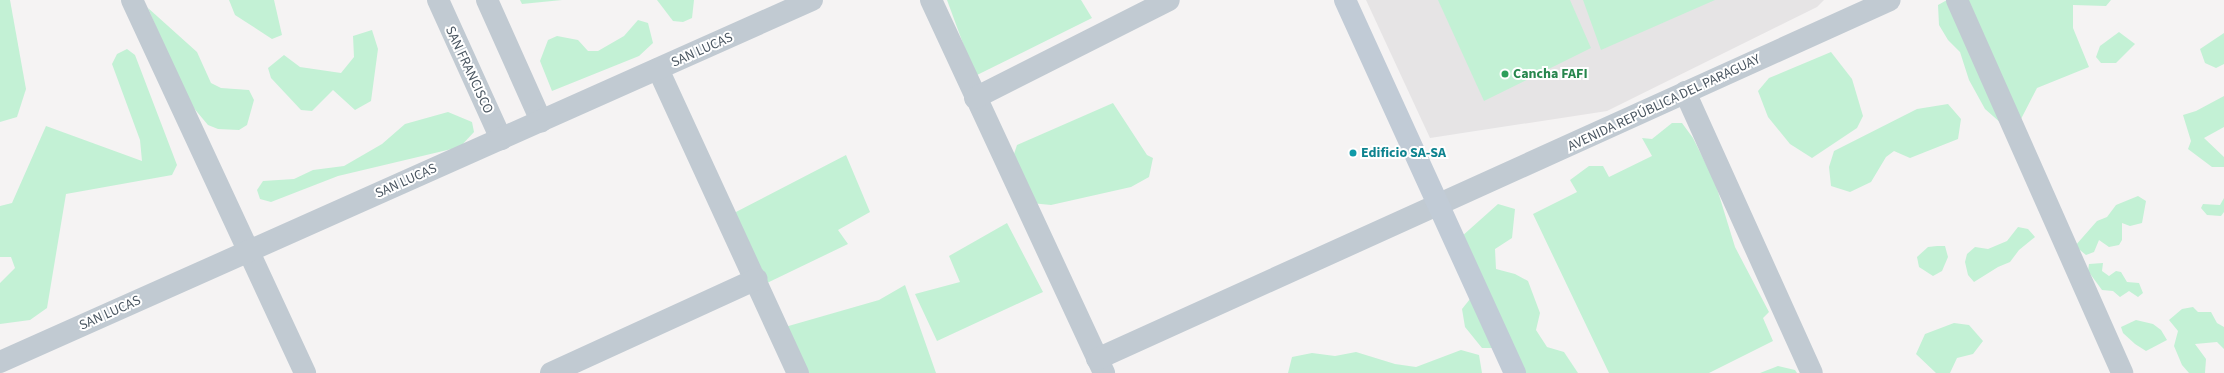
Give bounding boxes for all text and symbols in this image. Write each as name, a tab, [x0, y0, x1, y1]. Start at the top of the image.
street label: SAN FRANCISCO	[441, 24, 497, 116]
street label: SAN LUCAS	[669, 29, 735, 71]
street label: AVENIDA REPÚBLICA DEL PARAGUAY	[1565, 51, 1763, 155]
place label: Cancha FAFI	[1513, 66, 1588, 82]
marker: Cancha FAFI	[1500, 69, 1510, 79]
place label: Edificio SA-SA	[1361, 145, 1446, 161]
marker: Edificio SA-SA	[1348, 148, 1358, 158]
street label: SAN LUCAS	[373, 160, 439, 202]
street label: SAN LUCAS	[77, 292, 143, 334]

